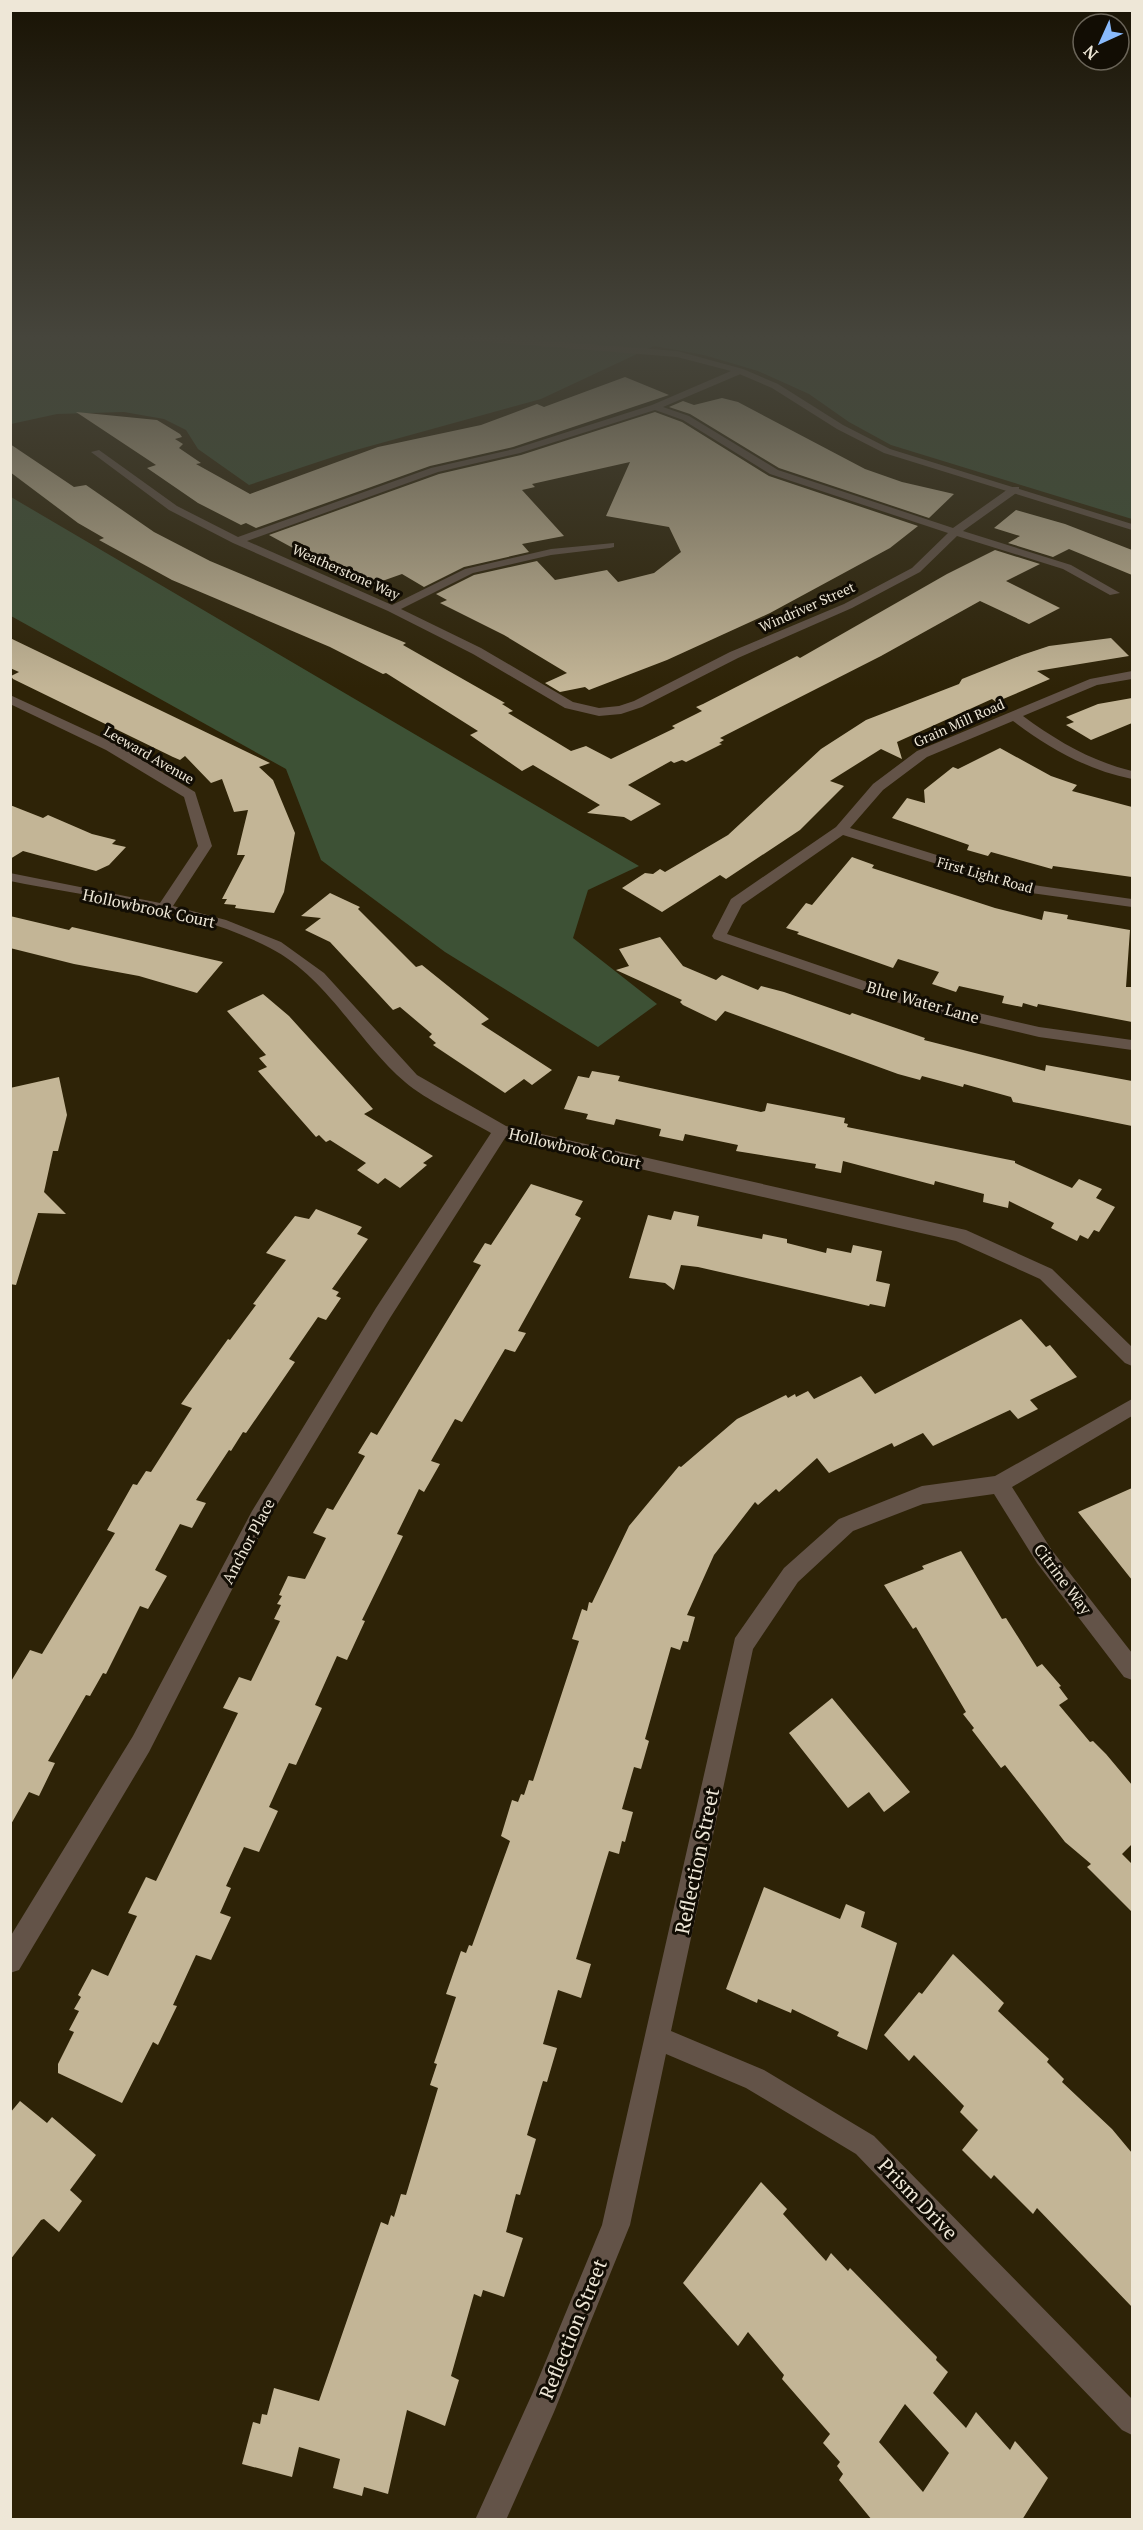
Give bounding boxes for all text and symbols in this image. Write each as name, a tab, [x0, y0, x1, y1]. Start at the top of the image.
north arrow	[1071, 12, 1131, 72]
text: N	[1078, 41, 1102, 65]
street label: Weatherstone Way	[289, 539, 404, 604]
street label: Windriver Street	[756, 577, 858, 636]
street label: Grain Mill Road	[910, 694, 1007, 751]
street label: Leeward Avenue	[101, 721, 198, 788]
street label: First Light Road	[935, 852, 1036, 897]
street label: Hollowbrook Court	[81, 883, 217, 933]
street label: Blue Water Lane	[864, 975, 982, 1029]
street label: Hollowbrook Court	[507, 1122, 643, 1174]
street label: Anchor Place	[216, 1494, 280, 1588]
street label: Citrine Way	[1029, 1539, 1097, 1620]
street label: Reflection Street	[668, 1785, 725, 1936]
street label: Prism Drive	[872, 2152, 964, 2245]
street label: Reflection Street	[532, 2254, 613, 2403]

